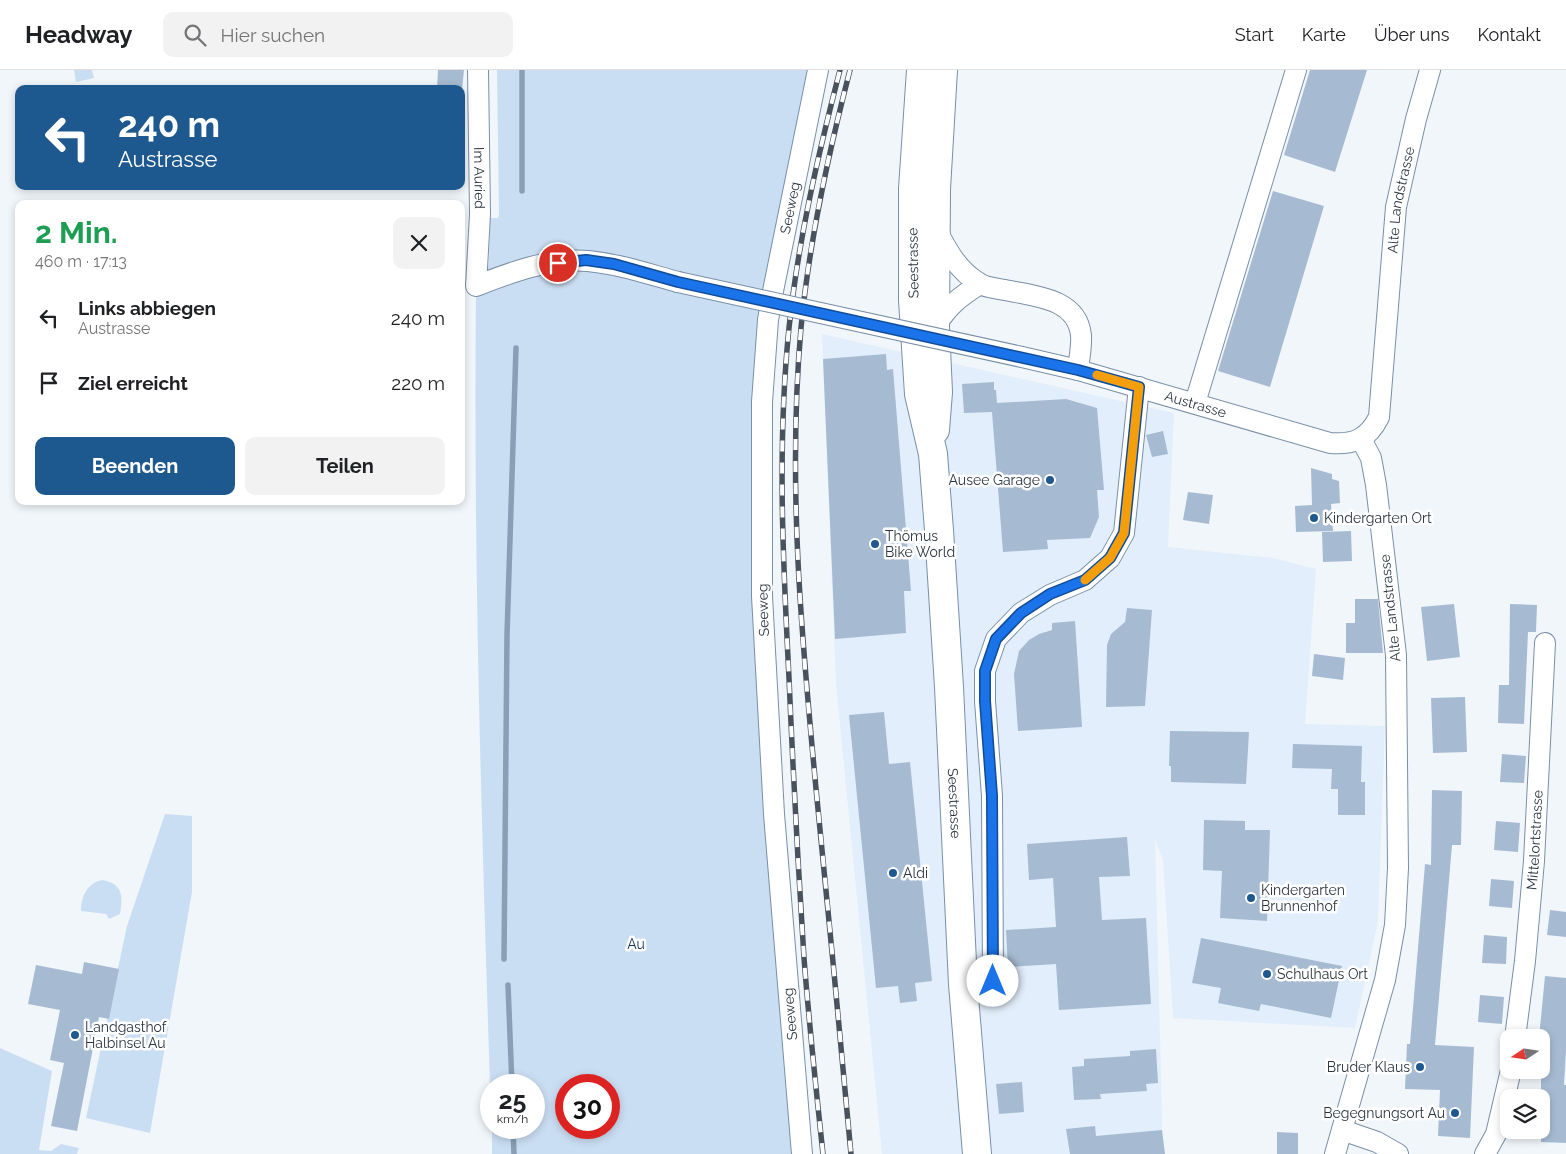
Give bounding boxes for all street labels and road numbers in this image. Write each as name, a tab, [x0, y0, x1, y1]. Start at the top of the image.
street label: Alte Landstrasse	[1384, 145, 1417, 254]
street label: Im Auried	[471, 147, 488, 209]
street label: Seeweg	[777, 180, 803, 235]
street label: Seestrasse	[904, 228, 922, 298]
street label: Austrasse	[1163, 388, 1228, 421]
street label: Alte Landstrasse	[1376, 553, 1404, 663]
street label: Seeweg	[754, 583, 772, 637]
street label: Seestrasse	[945, 768, 964, 839]
street label: Mittelortstrasse	[1523, 790, 1546, 891]
street label: Seeweg	[780, 987, 800, 1041]

